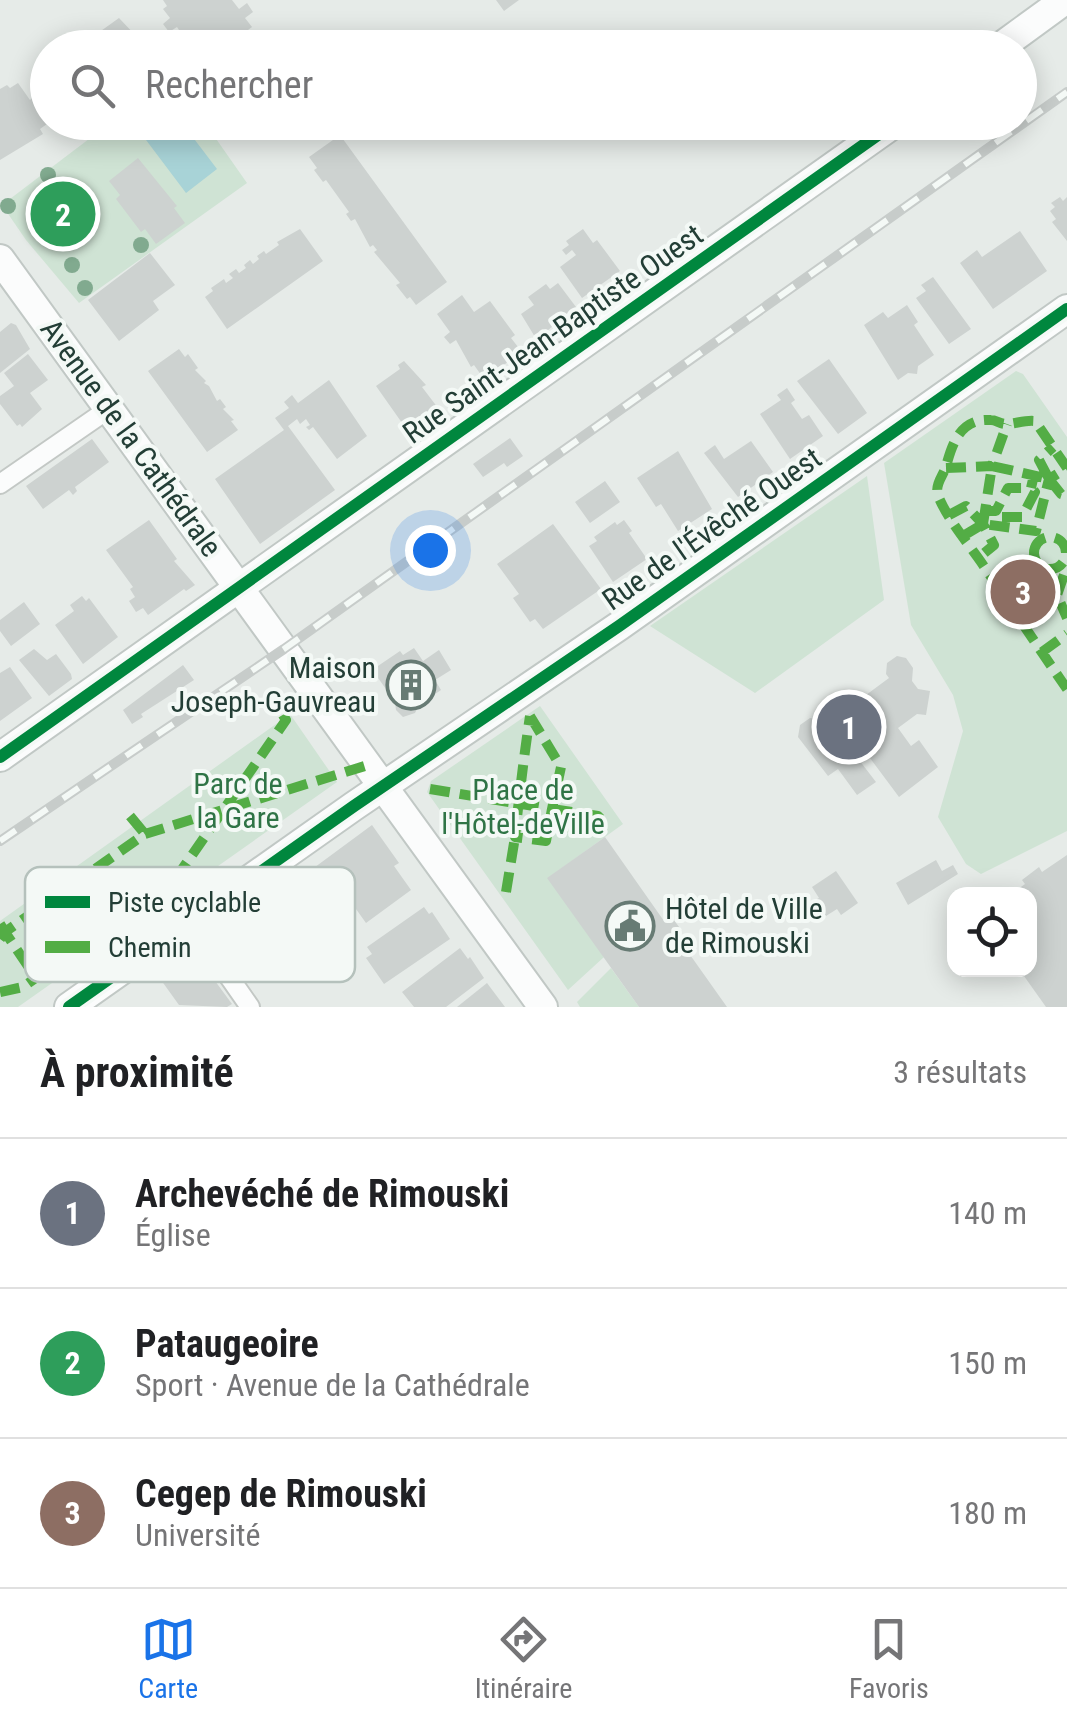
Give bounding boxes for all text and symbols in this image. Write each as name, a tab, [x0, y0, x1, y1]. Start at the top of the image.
search box	[30, 30, 1037, 140]
icon: search	[65, 58, 120, 113]
text: Rechercher	[145, 63, 313, 107]
pin: 2	[30, 176, 96, 252]
street label: Rue Saint-Jean-Baptiste Ouest	[396, 217, 709, 451]
street label: Avenue de la Cathédrale	[34, 312, 229, 563]
street label: Rue de l'Évêché Ouest	[596, 440, 828, 617]
your location	[405, 525, 456, 576]
pin: 3	[990, 554, 1056, 630]
place label: Maison Joseph-Gauvreau	[171, 650, 376, 719]
building icon: Maison Joseph-Gauvreau	[385, 659, 437, 711]
pin: 1	[816, 690, 882, 764]
park label: Parc de la Gare	[193, 766, 283, 835]
park label: Place de l'Hôtel-deVille	[441, 772, 605, 841]
legend	[25, 867, 355, 982]
text: Piste cyclable	[108, 886, 261, 919]
map controls	[947, 887, 1037, 977]
button: locate	[947, 887, 1037, 977]
place label: Hôtel de Ville de Rimouski	[665, 891, 823, 960]
public building icon: Hôtel de Ville de Rimouski	[604, 900, 656, 952]
text: Chemin	[108, 931, 192, 964]
text: À proximité	[40, 1048, 233, 1097]
text: 3 résultats	[893, 1053, 1027, 1091]
text: Archevéché de Rimouski	[135, 1172, 509, 1216]
text: 1	[64, 1194, 81, 1232]
text: 140 m	[948, 1194, 1027, 1232]
text: Église	[135, 1216, 211, 1254]
text: Pataugeoire	[135, 1322, 319, 1366]
text: 2	[64, 1344, 81, 1382]
text: 150 m	[948, 1344, 1027, 1382]
text: Sport · Avenue de la Cathédrale	[135, 1366, 530, 1404]
text: Cegep de Rimouski	[135, 1472, 427, 1516]
text: 3	[64, 1494, 81, 1532]
text: 180 m	[948, 1494, 1027, 1532]
text: Université	[135, 1516, 260, 1554]
tab: Carte	[138, 1612, 198, 1705]
tab: Itinéraire	[475, 1612, 572, 1705]
tab: Favoris	[849, 1612, 929, 1705]

